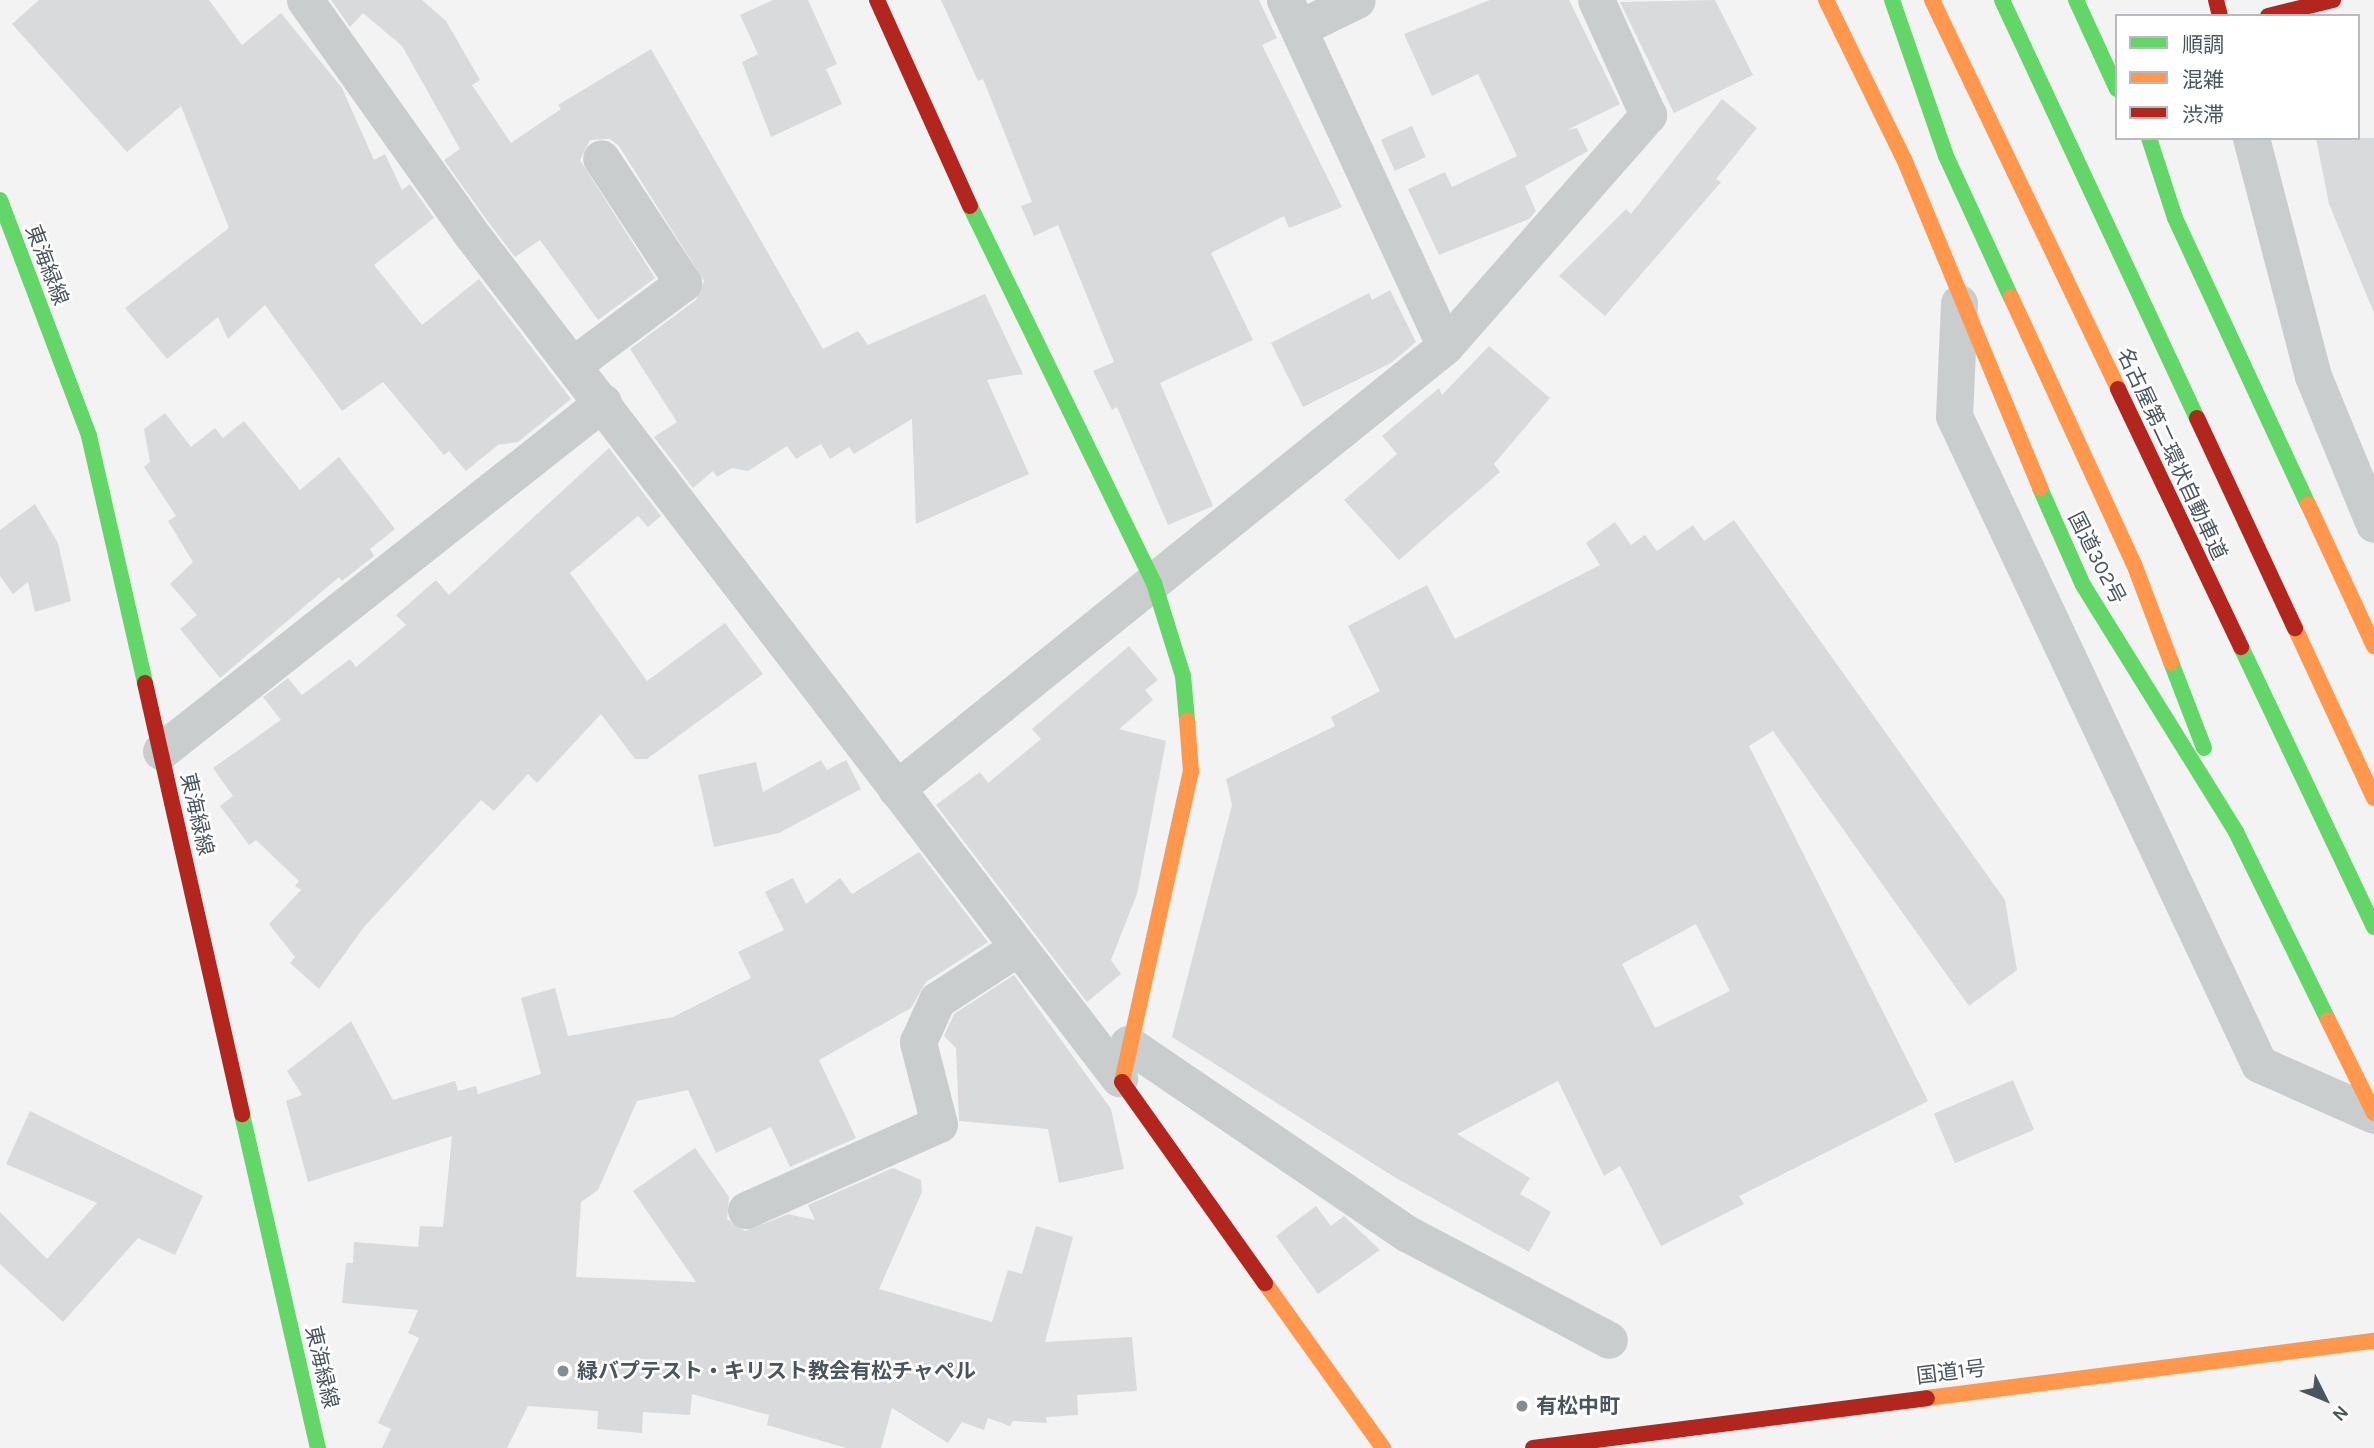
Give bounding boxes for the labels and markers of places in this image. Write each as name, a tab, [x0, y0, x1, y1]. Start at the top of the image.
place label: 緑バプテスト・キリスト教会有松チャペル	[577, 1358, 976, 1384]
marker: 緑バプテスト・キリスト教会有松チャペル	[555, 1363, 571, 1379]
place label: 有松中町	[1536, 1393, 1620, 1419]
marker: 有松中町	[1514, 1398, 1530, 1414]

